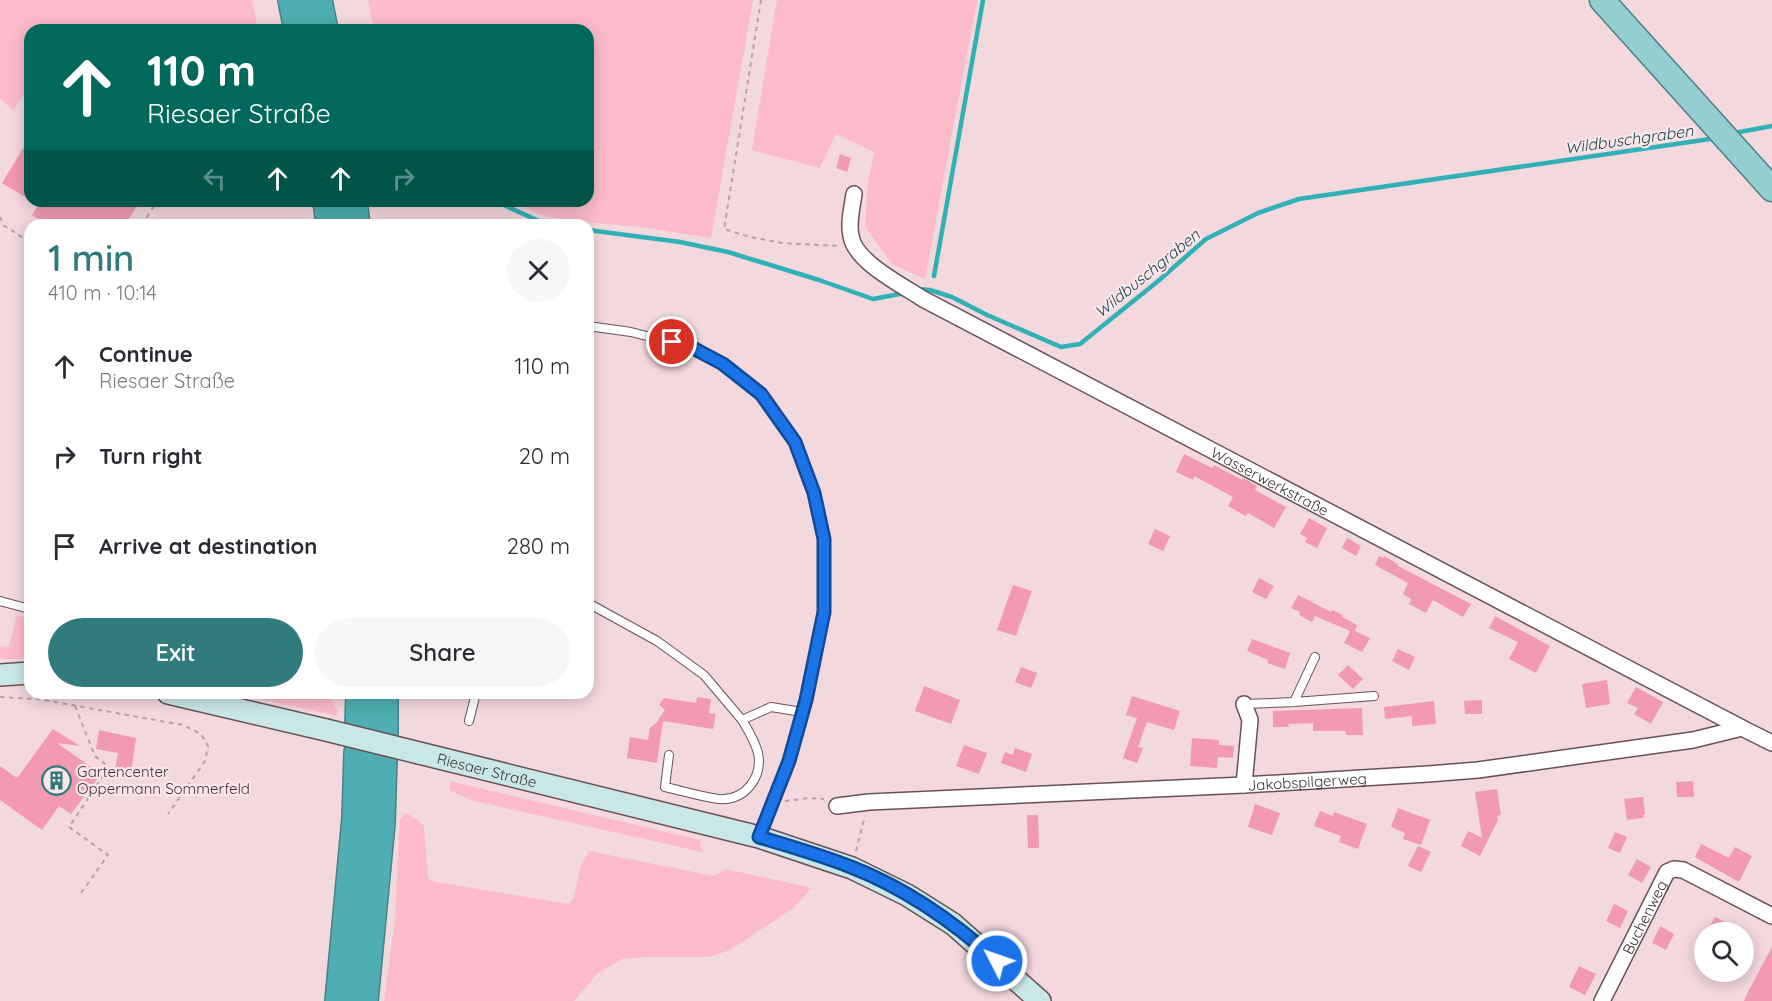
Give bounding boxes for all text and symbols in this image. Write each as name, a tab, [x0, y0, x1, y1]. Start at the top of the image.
text: 110 m	[147, 44, 256, 97]
icon: ahead	[48, 48, 126, 126]
text: Riesaer Straße	[147, 96, 331, 130]
water label: Wildbuschgraben	[1564, 120, 1695, 158]
icon: left	[198, 162, 231, 195]
icon: ahead	[261, 162, 294, 195]
icon: ahead	[324, 162, 357, 195]
icon: right	[387, 162, 420, 195]
water label: Wildbuschgraben	[1090, 224, 1204, 321]
text: 1 min	[48, 235, 134, 280]
button: close	[507, 239, 570, 302]
text: 410 m · 10:14	[48, 280, 157, 305]
pin	[646, 316, 697, 367]
icon: arrive	[655, 325, 688, 358]
text: Continue	[99, 340, 193, 368]
icon: ahead	[48, 350, 81, 383]
text: 110 m	[515, 352, 570, 380]
text: Riesaer Straße	[99, 368, 235, 393]
icon: right	[48, 440, 81, 473]
text: Turn right	[99, 442, 203, 470]
text: 20 m	[519, 442, 570, 470]
street label: Wasserwerkstraße	[1208, 442, 1332, 519]
icon: arrive	[48, 530, 81, 563]
text: Arrive at destination	[99, 532, 317, 560]
text: 280 m	[507, 532, 570, 560]
button: Exit	[48, 618, 303, 687]
button: Share	[315, 618, 570, 687]
street label: Riesaer Straße	[435, 748, 539, 791]
place label: Gartencenter Oppermann Sommerfeld	[77, 762, 250, 798]
building icon: Gartencenter Oppermann Sommerfeld	[40, 764, 72, 796]
street label: Jakobspilgerweg	[1247, 768, 1367, 794]
street label: Buchenweg	[1618, 877, 1671, 957]
map controls	[1694, 922, 1754, 982]
button: search	[1694, 922, 1754, 982]
position arrow	[965, 929, 1029, 993]

